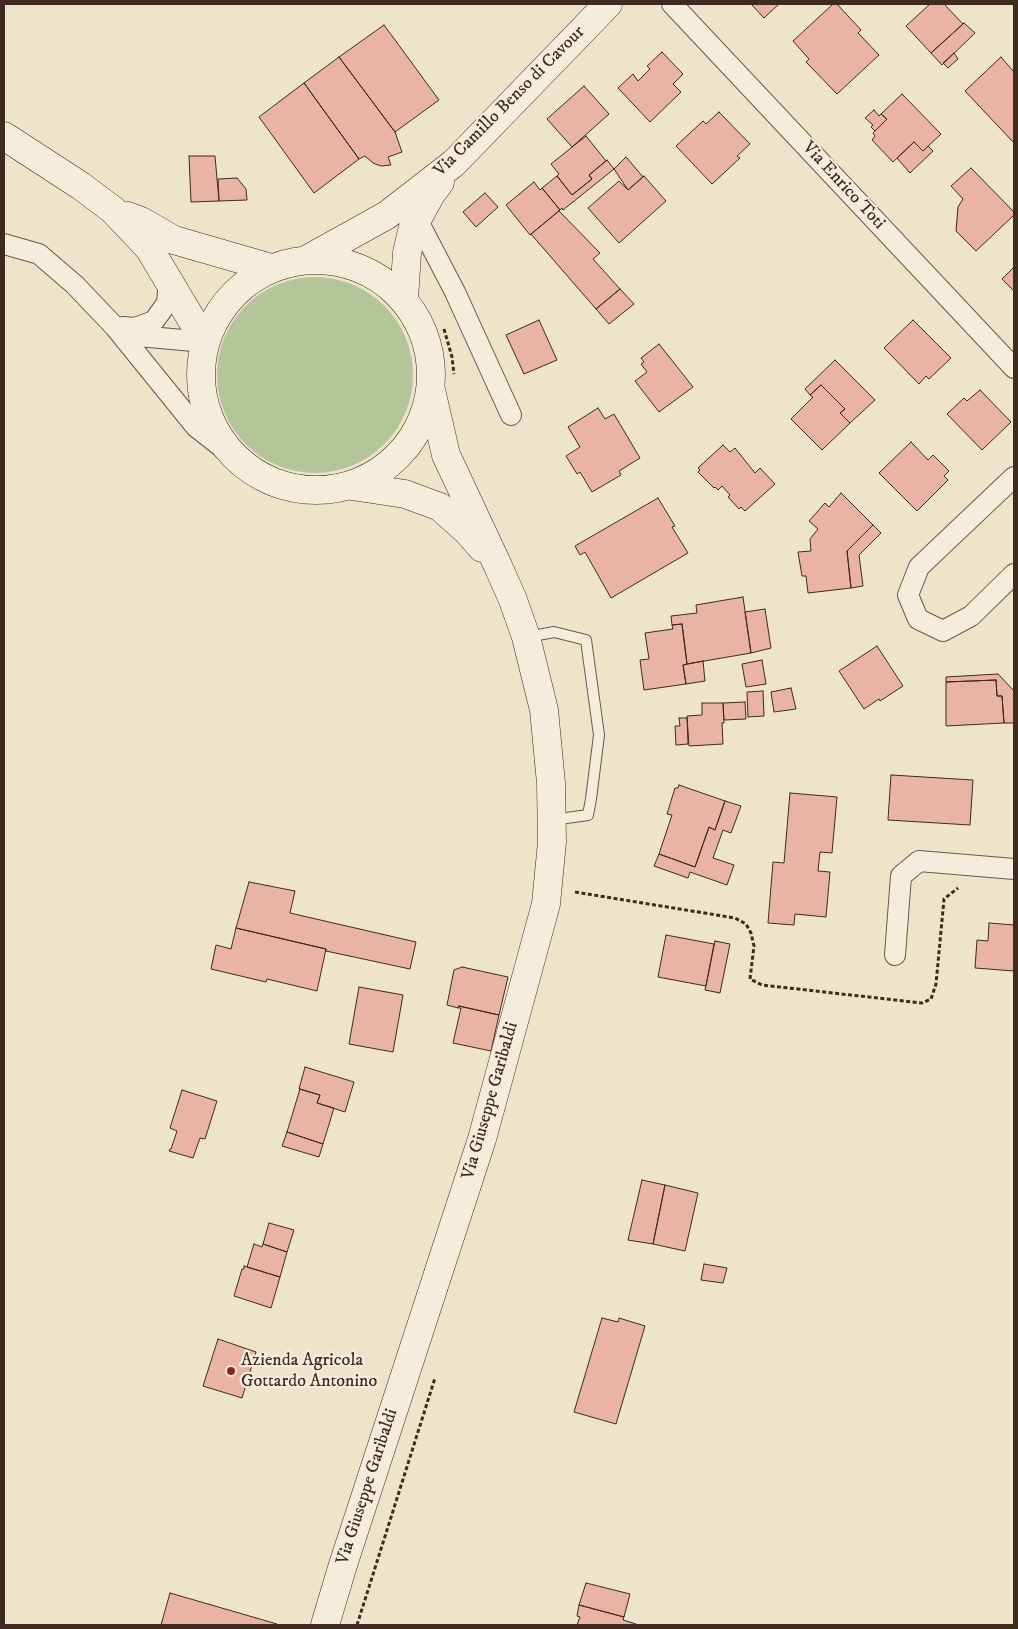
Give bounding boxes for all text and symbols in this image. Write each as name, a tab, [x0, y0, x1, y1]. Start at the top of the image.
street label: Via Camillo Benso di Cavour	[430, 22, 590, 182]
street label: Via Enrico Toti	[797, 138, 889, 234]
street label: Via Giuseppe Garibaldi	[458, 1020, 524, 1182]
place label: Azienda Agricola Gottardo Antonino	[241, 1350, 377, 1392]
marker: Azienda Agricola Gottardo Antonino	[225, 1365, 237, 1377]
street label: Via Giuseppe Garibaldi	[333, 1406, 403, 1568]

